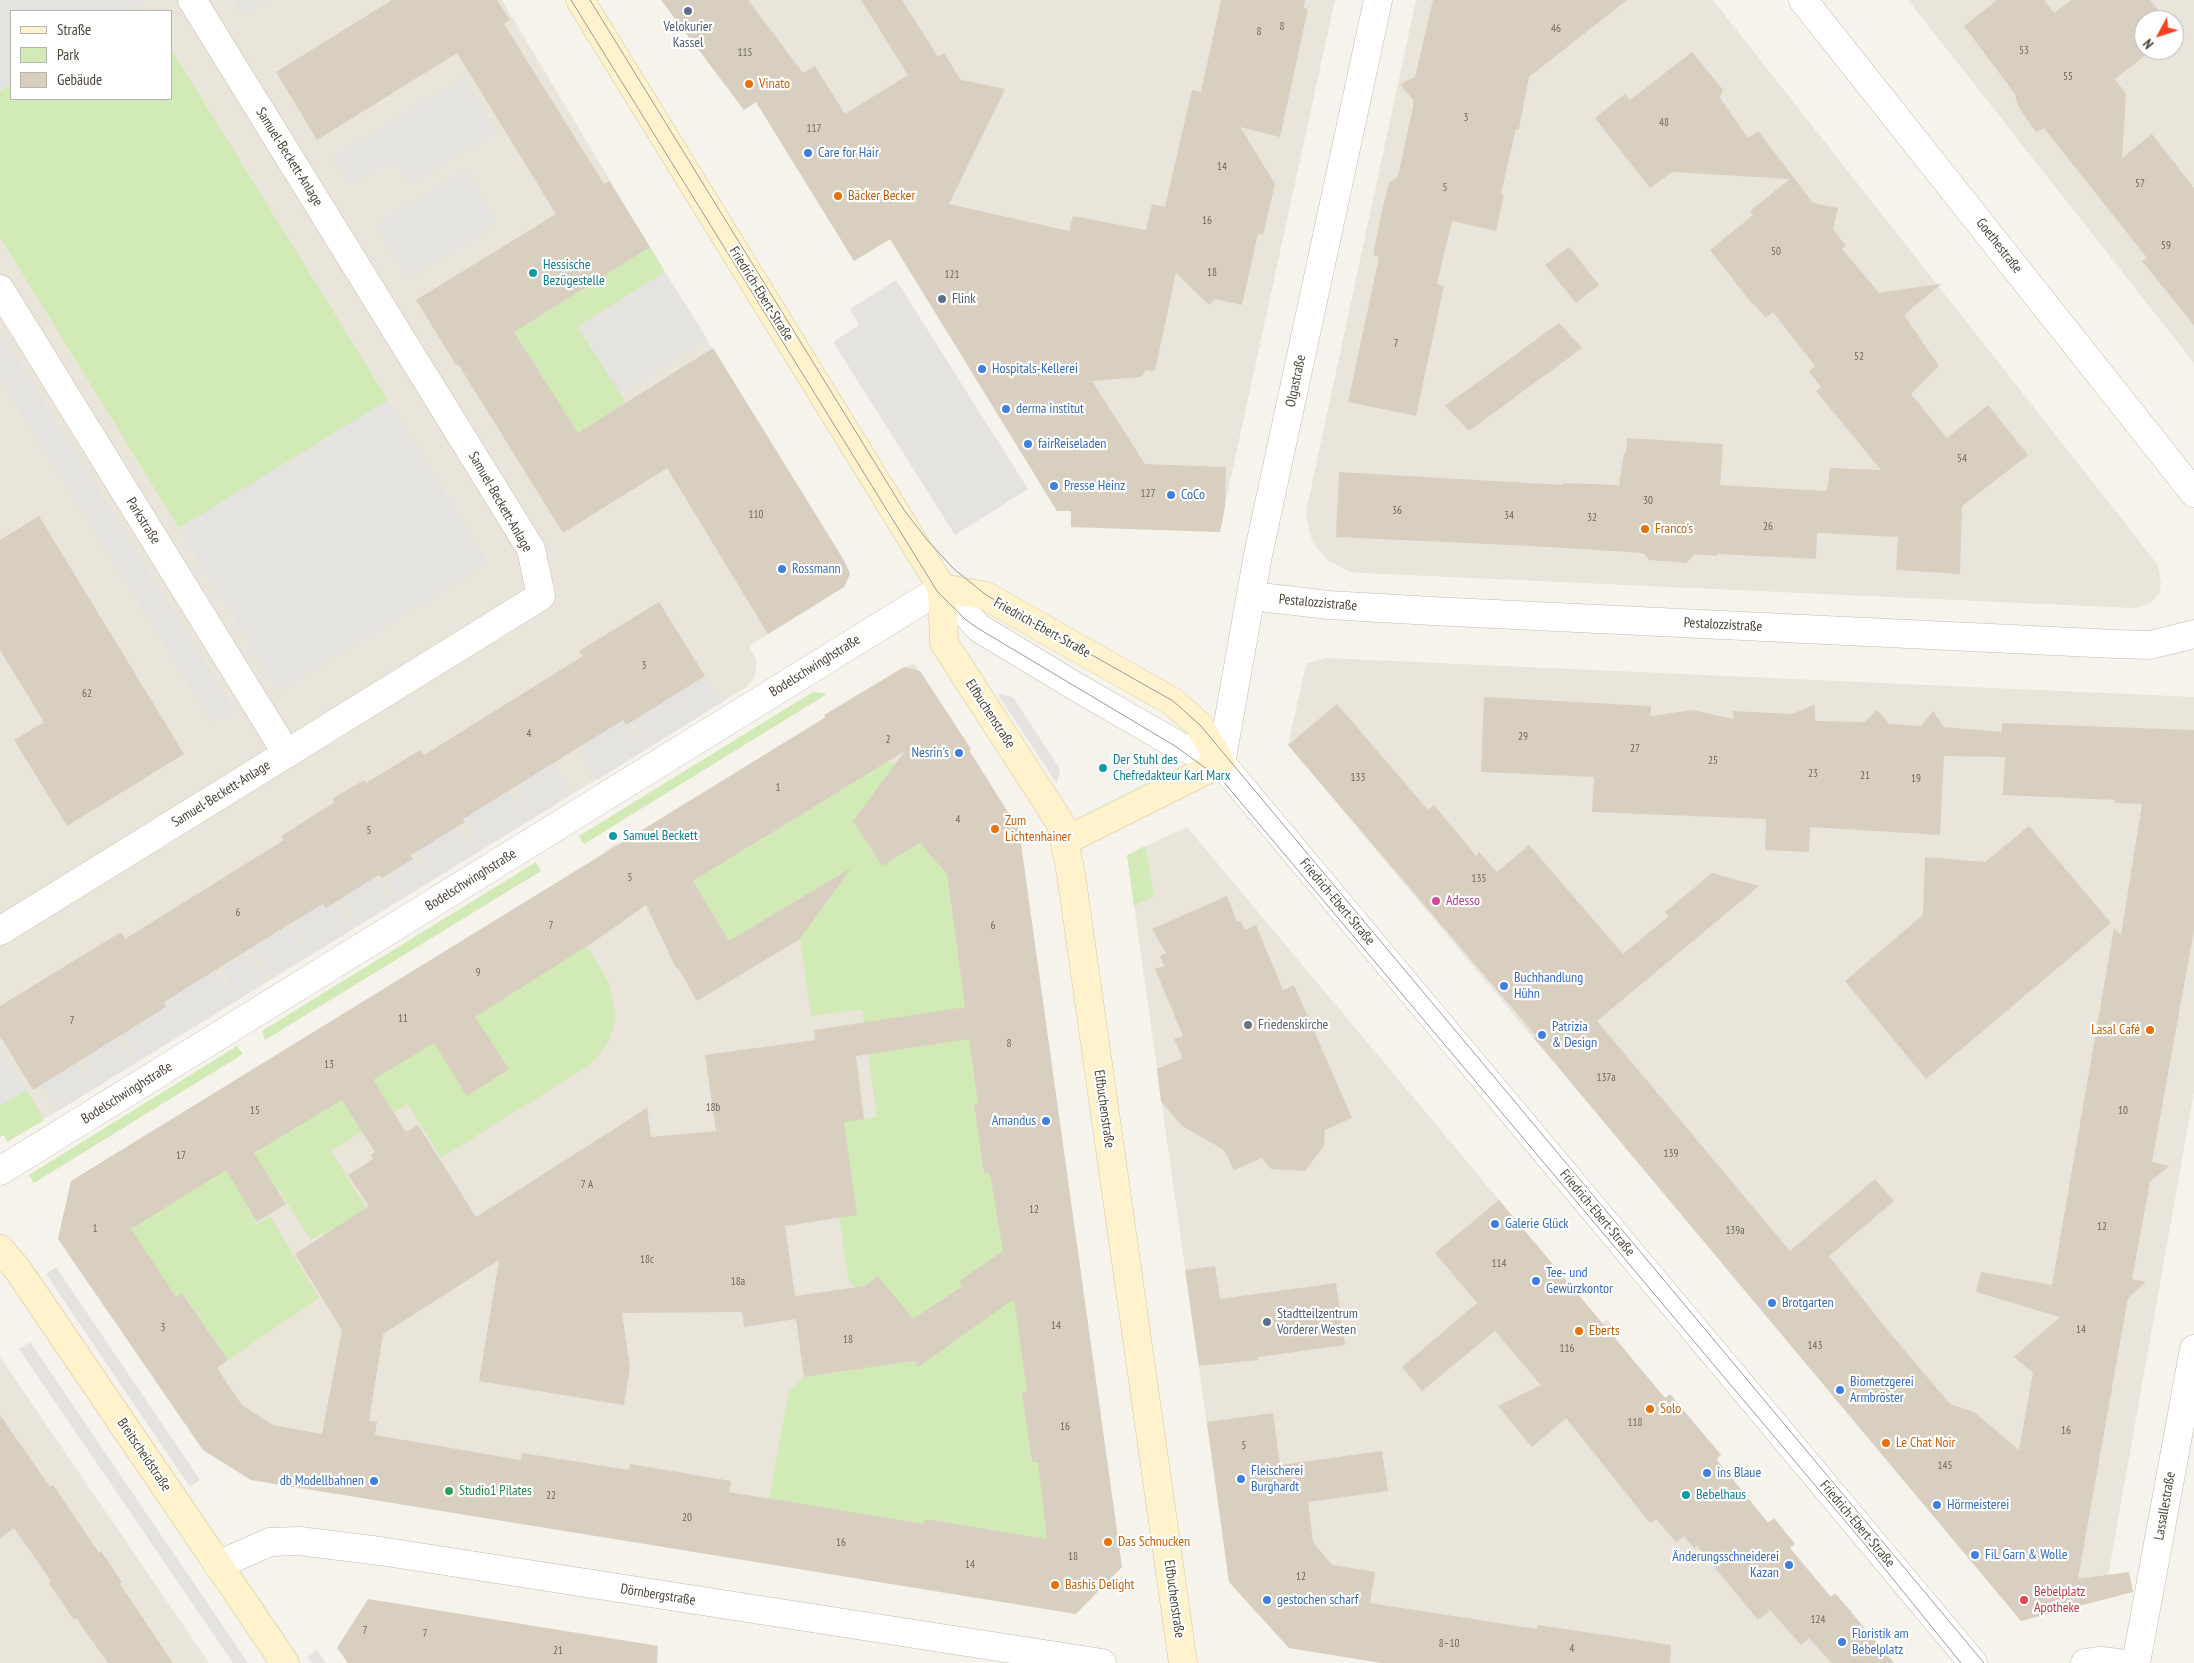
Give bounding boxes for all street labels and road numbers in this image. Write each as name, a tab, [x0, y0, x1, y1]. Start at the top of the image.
street label: Samuel-Beckett-Anlage	[252, 105, 326, 209]
street label: Goethestraße	[1972, 215, 2026, 277]
street label: Friedrich-Ebert-Straße	[725, 244, 797, 344]
street label: Olgastraße	[1282, 353, 1310, 409]
street label: Samuel-Beckett-Anlage	[464, 449, 536, 555]
street label: Parkstraße	[122, 495, 164, 547]
street label: Pestalozzistraße	[1278, 591, 1358, 615]
street label: Friedrich-Ebert-Straße	[991, 594, 1093, 662]
street label: Pestalozzistraße	[1683, 615, 1763, 635]
street label: Bodelschwinghstraße	[766, 631, 864, 701]
street label: Elfbuchenstraße	[962, 676, 1018, 752]
street label: Samuel-Beckett-Anlage	[169, 757, 273, 831]
street label: Bodelschwinghstraße	[422, 845, 520, 915]
street label: Friedrich-Ebert-Straße	[1296, 855, 1378, 949]
street label: Bodelschwinghstraße	[78, 1058, 176, 1128]
street label: Elfbuchenstraße	[1090, 1069, 1118, 1149]
street label: Friedrich-Ebert-Straße	[1556, 1166, 1638, 1260]
street label: Breitscheidstraße	[113, 1415, 175, 1495]
street label: Lassallestraße	[2151, 1470, 2179, 1542]
street label: Friedrich-Ebert-Straße	[1816, 1477, 1898, 1571]
street label: Elfbuchenstraße	[1160, 1559, 1188, 1639]
street label: Dörnbergstraße	[619, 1581, 697, 1609]

